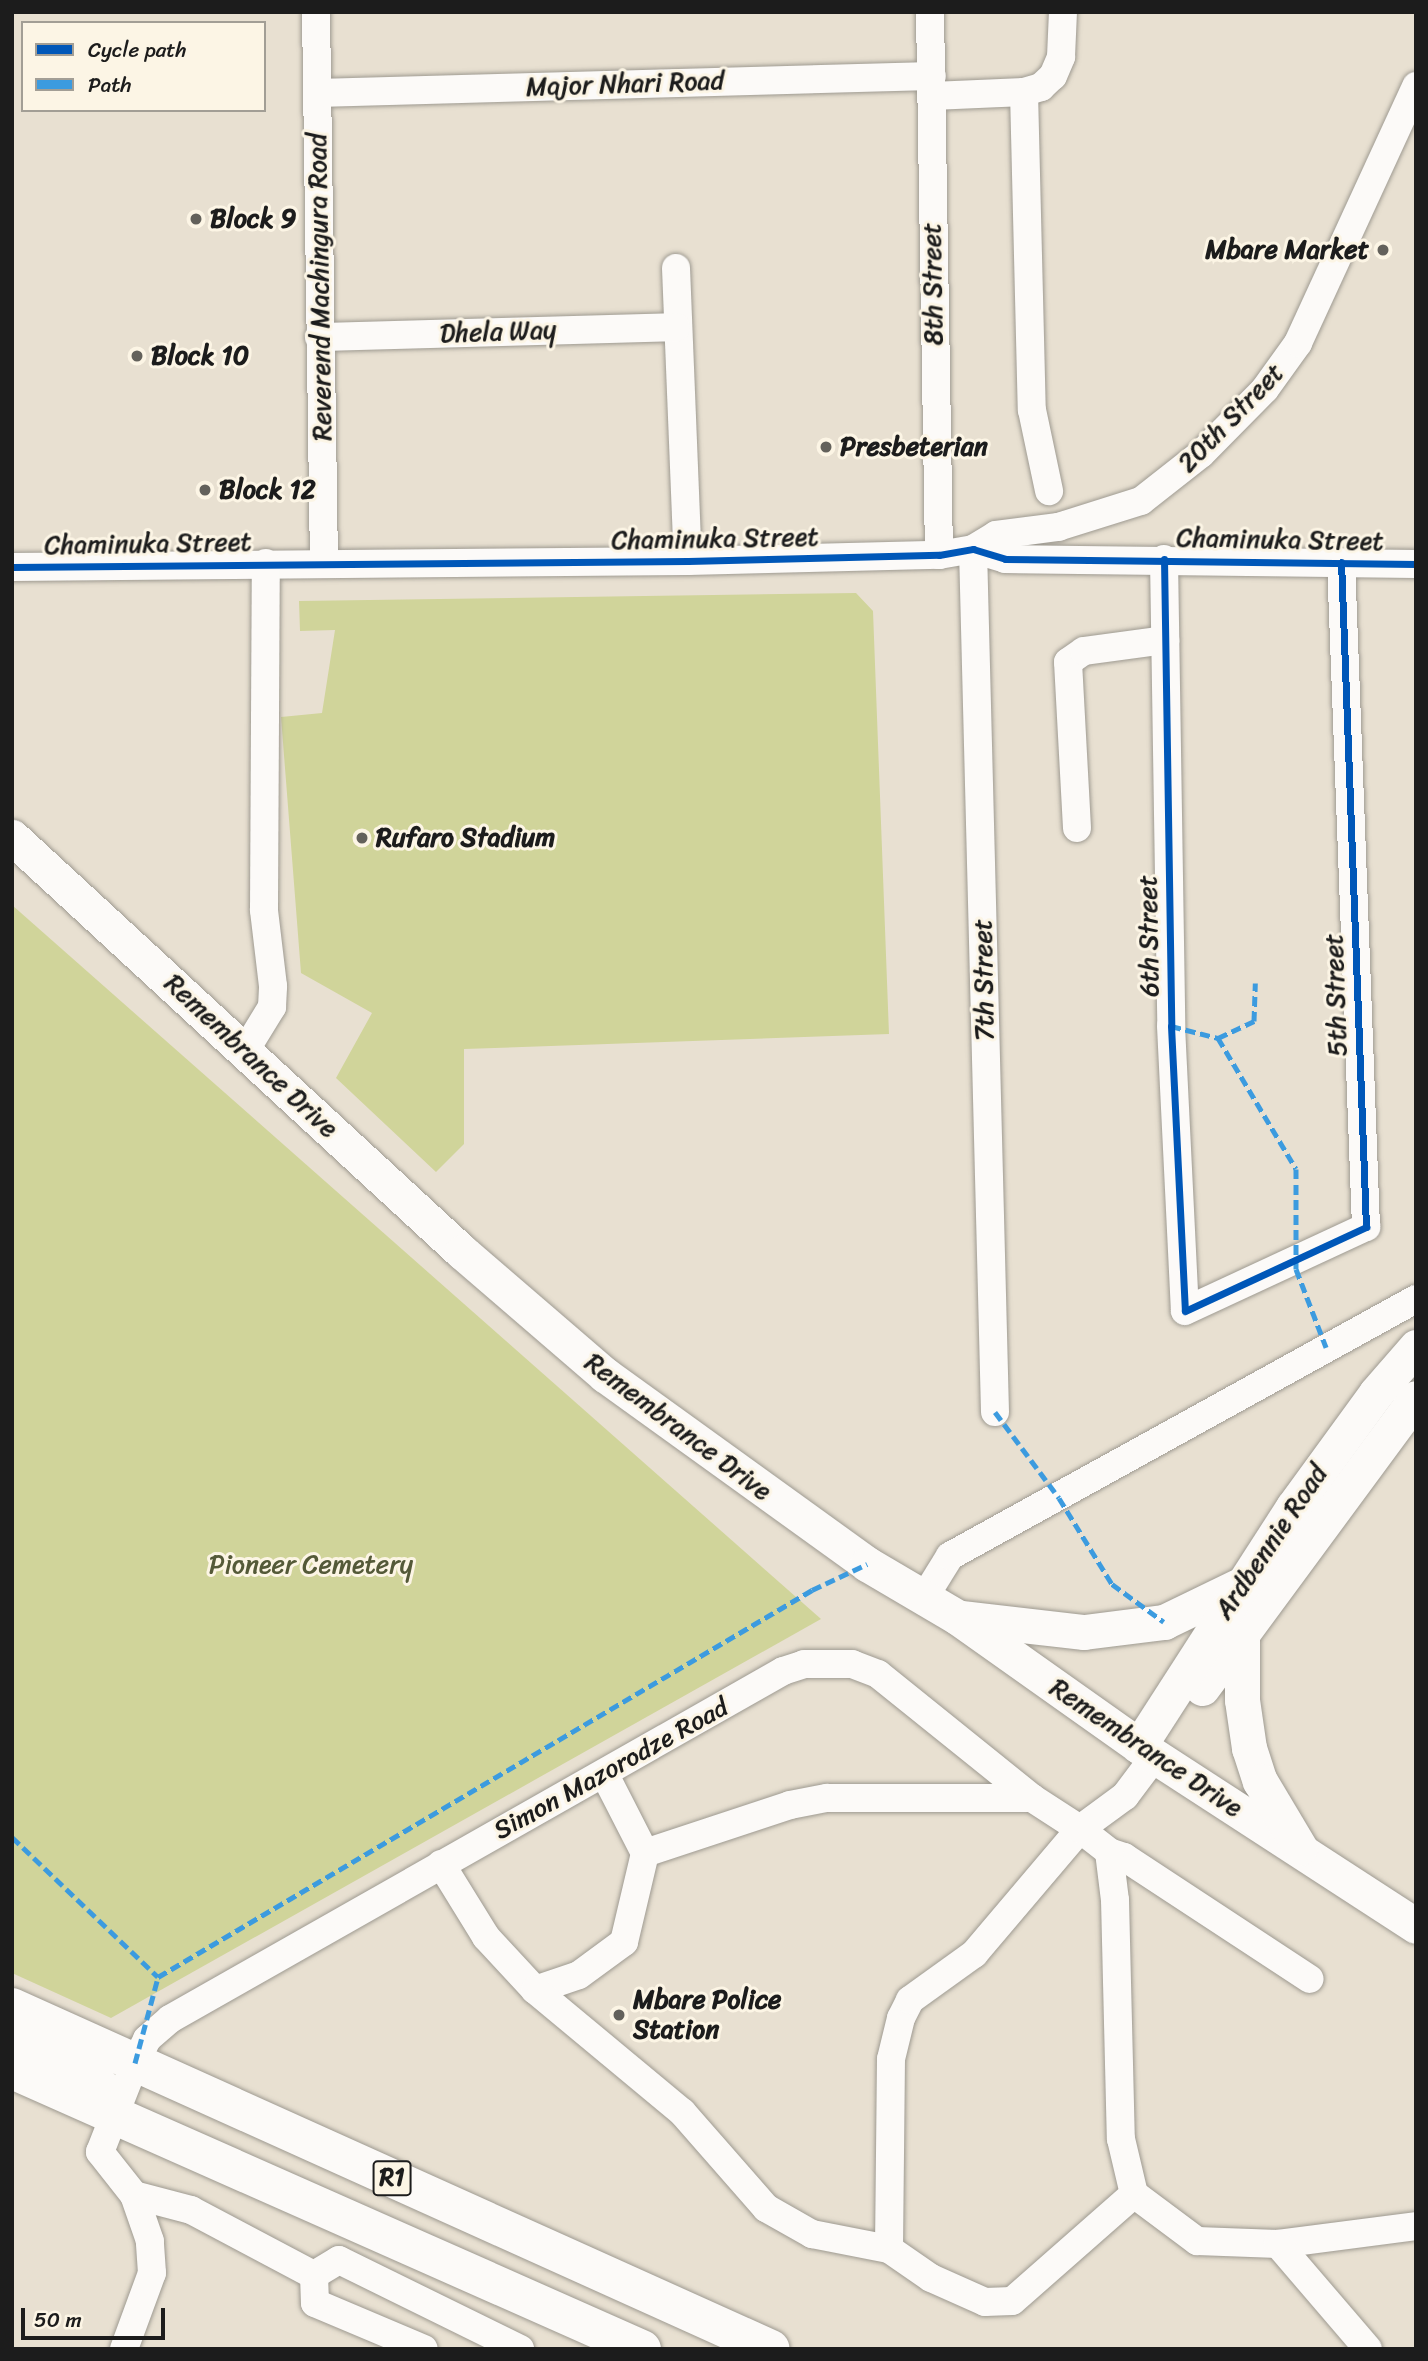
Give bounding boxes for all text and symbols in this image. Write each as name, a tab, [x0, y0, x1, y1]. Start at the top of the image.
legend	[21, 21, 266, 112]
text: Cycle path	[88, 31, 187, 69]
street label: Major Nhari Road	[525, 65, 725, 103]
text: Path	[88, 66, 131, 104]
street label: Reverend Machingura Road	[302, 133, 338, 441]
place label: Block 9	[210, 203, 297, 235]
marker: Block 9	[188, 211, 204, 227]
street label: 8th Street	[916, 222, 950, 346]
place label: Mbare Market	[1207, 234, 1369, 266]
marker: Mbare Market	[1375, 242, 1391, 258]
street label: Dhela Way	[439, 314, 557, 350]
place label: Block 10	[151, 340, 249, 372]
marker: Block 10	[129, 348, 145, 364]
street label: 20th Street	[1172, 357, 1290, 479]
place label: Presbeterian	[840, 431, 988, 463]
marker: Presbeterian	[818, 439, 834, 455]
place label: Block 12	[219, 474, 316, 506]
marker: Block 12	[197, 482, 213, 498]
street label: Chaminuka Street	[611, 522, 819, 556]
street label: Chaminuka Street	[1176, 523, 1384, 557]
street label: Chaminuka Street	[44, 527, 252, 561]
place label: Rufaro Stadium	[376, 822, 556, 854]
marker: Rufaro Stadium	[354, 830, 370, 846]
street label: 6th Street	[1132, 875, 1166, 997]
street label: 7th Street	[967, 919, 1001, 1041]
street label: 5th Street	[1318, 933, 1354, 1057]
street label: Remembrance Drive	[158, 968, 344, 1144]
street label: Remembrance Drive	[578, 1347, 778, 1507]
street label: Ardbennie Road	[1208, 1459, 1334, 1625]
park label: Pioneer Cemetery	[209, 1549, 413, 1581]
street label: Remembrance Drive	[1044, 1672, 1248, 1824]
street label: Simon Mazorodze Road	[489, 1692, 733, 1846]
place label: Mbare Police Station	[633, 1984, 781, 2046]
marker: Mbare Police Station	[611, 2007, 627, 2023]
road number: R1	[371, 2158, 413, 2199]
scale bar	[24, 2294, 168, 2338]
text: 50 m	[34, 2301, 82, 2339]

